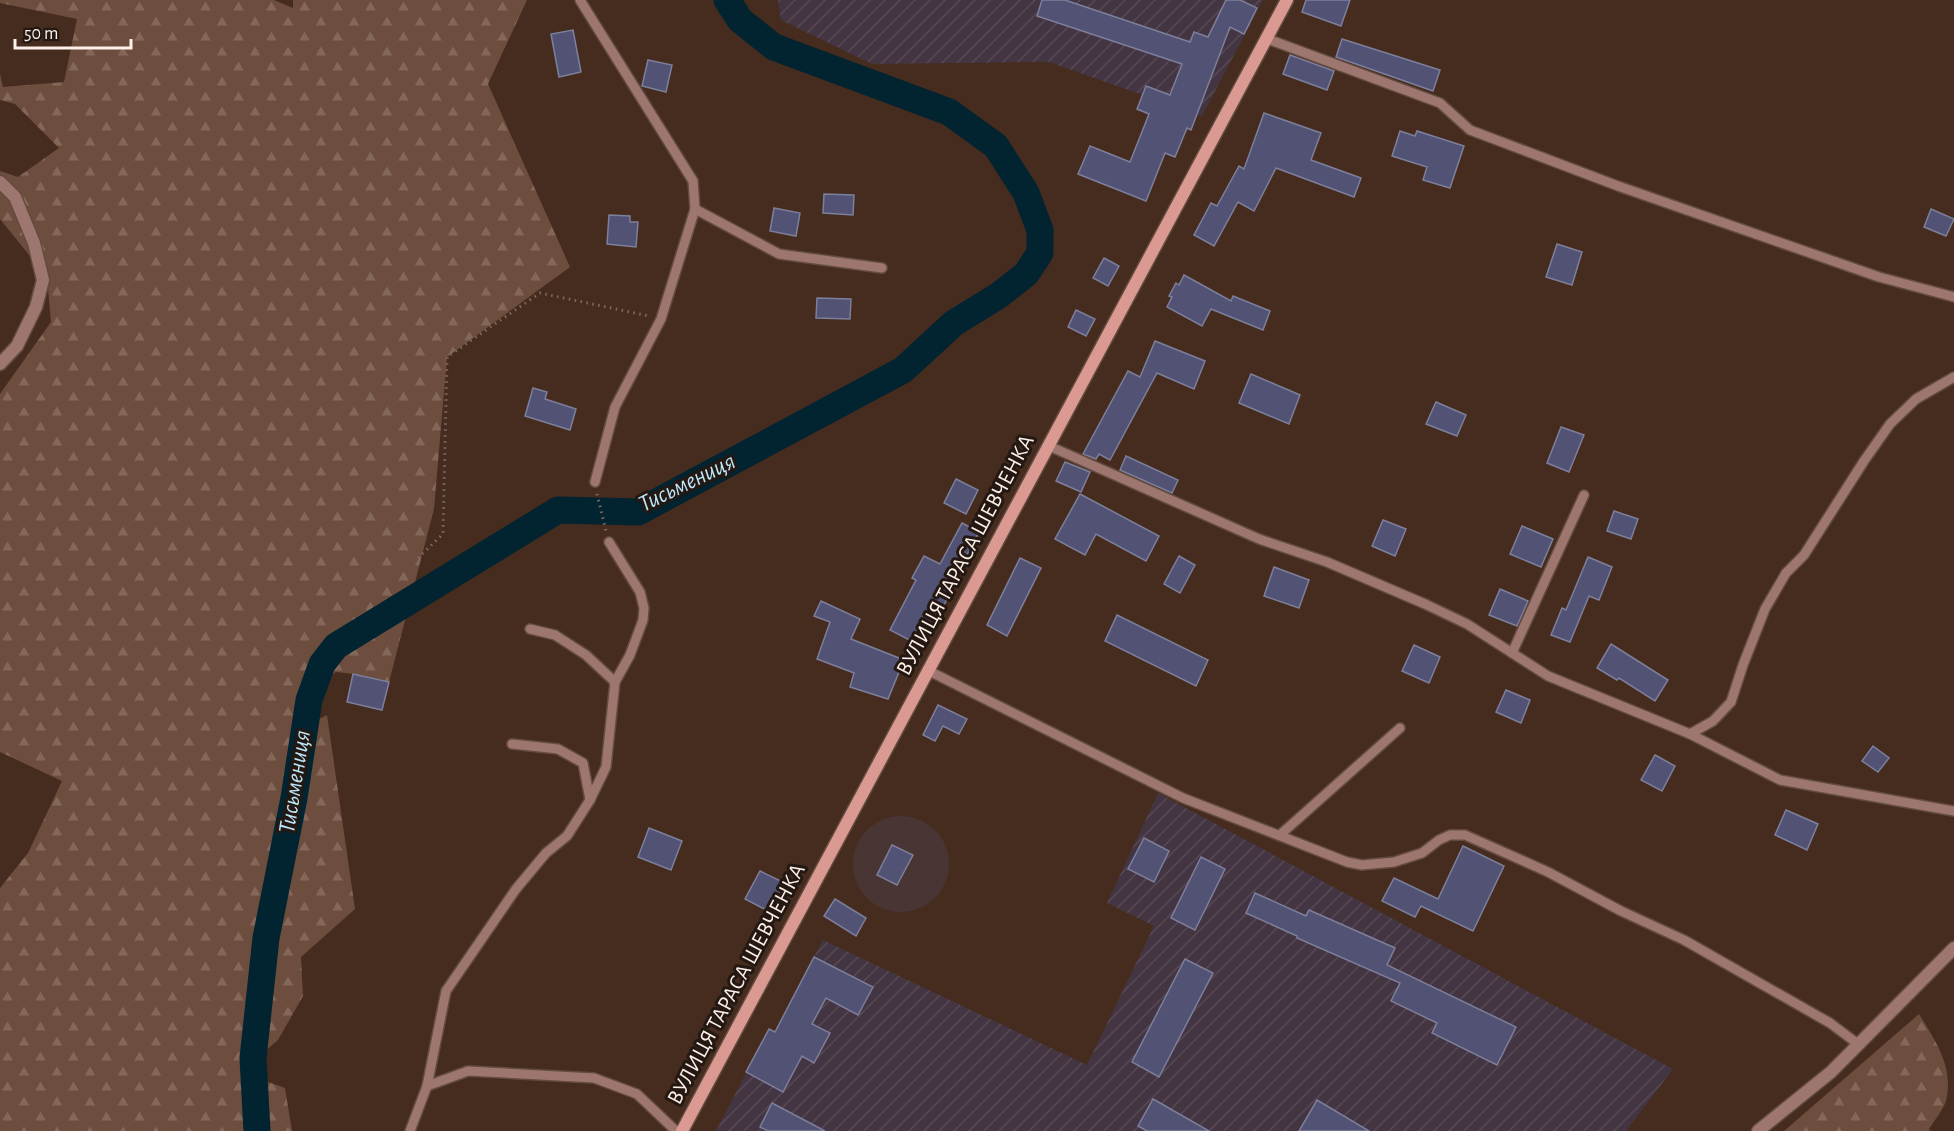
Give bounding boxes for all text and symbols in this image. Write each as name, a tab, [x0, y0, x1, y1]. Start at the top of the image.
scale bar	[15, 12, 130, 50]
text: 50 m	[24, 25, 58, 43]
street label: ВУЛИЦЯ ТАРАСА ШЕВЧЕНКА	[892, 431, 1038, 679]
water label: Тисьмениця	[635, 449, 739, 517]
water label: Тисьмениця	[275, 729, 315, 835]
street label: ВУЛИЦЯ ТАРАСА ШЕВЧЕНКА	[663, 860, 809, 1108]

